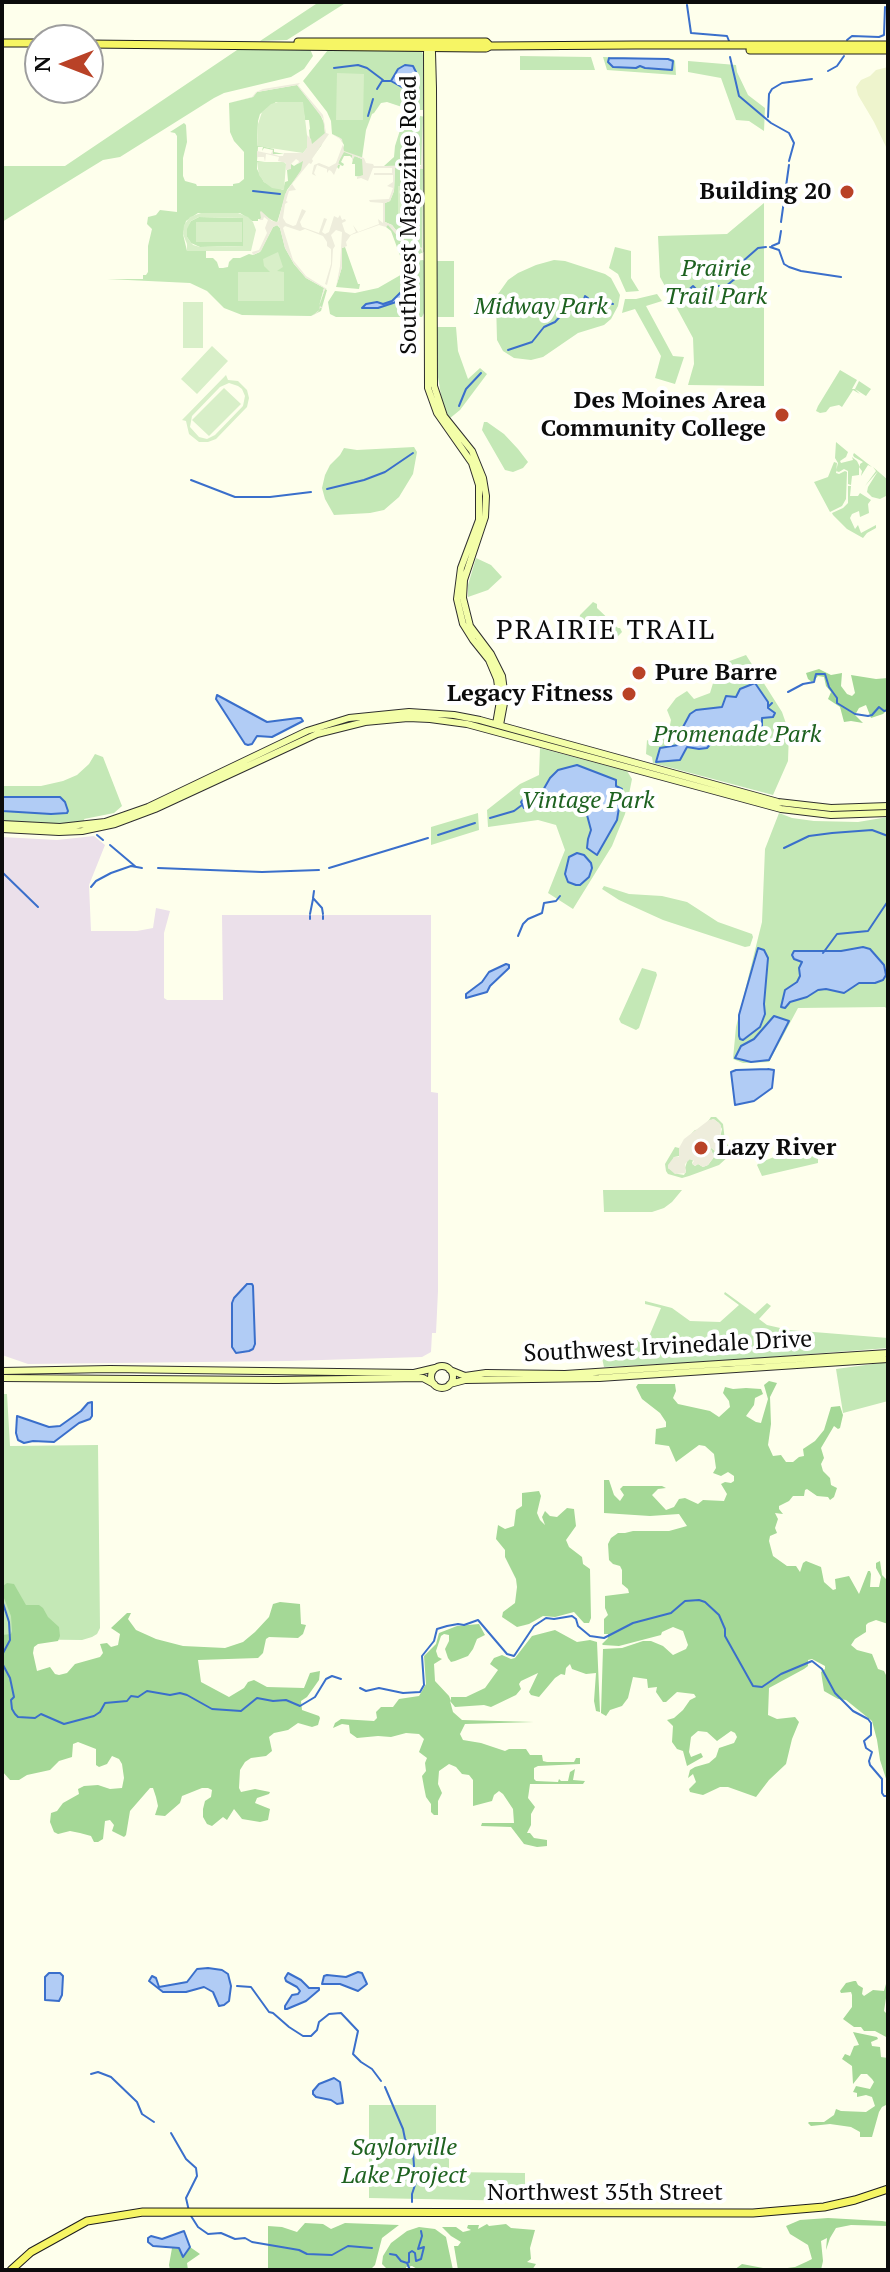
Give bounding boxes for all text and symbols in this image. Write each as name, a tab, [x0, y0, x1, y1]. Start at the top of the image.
north arrow	[24, 24, 104, 104]
text: N	[27, 56, 56, 72]
street label: Southwest Magazine Road	[395, 75, 423, 355]
place label: Building 20	[700, 178, 831, 206]
marker: Building 20	[838, 183, 856, 201]
park label: Prairie Trail Park	[665, 255, 767, 311]
park label: Midway Park	[474, 293, 608, 321]
place label: Des Moines Area Community College	[541, 387, 766, 443]
marker: Des Moines Area Community College	[773, 406, 791, 424]
district label: PRAIRIE TRAIL	[496, 614, 716, 648]
place label: Pure Barre	[655, 659, 777, 687]
marker: Pure Barre	[630, 664, 648, 682]
place label: Legacy Fitness	[447, 680, 613, 708]
marker: Legacy Fitness	[620, 685, 638, 703]
park label: Promenade Park	[653, 721, 821, 749]
park label: Vintage Park	[522, 787, 654, 815]
place label: Lazy River	[717, 1134, 836, 1162]
marker: Lazy River	[692, 1139, 710, 1157]
street label: Southwest Irvinedale Drive	[523, 1325, 813, 1369]
park label: Saylorville Lake Project	[341, 2134, 467, 2190]
street label: Northwest 35th Street	[487, 2179, 723, 2207]

